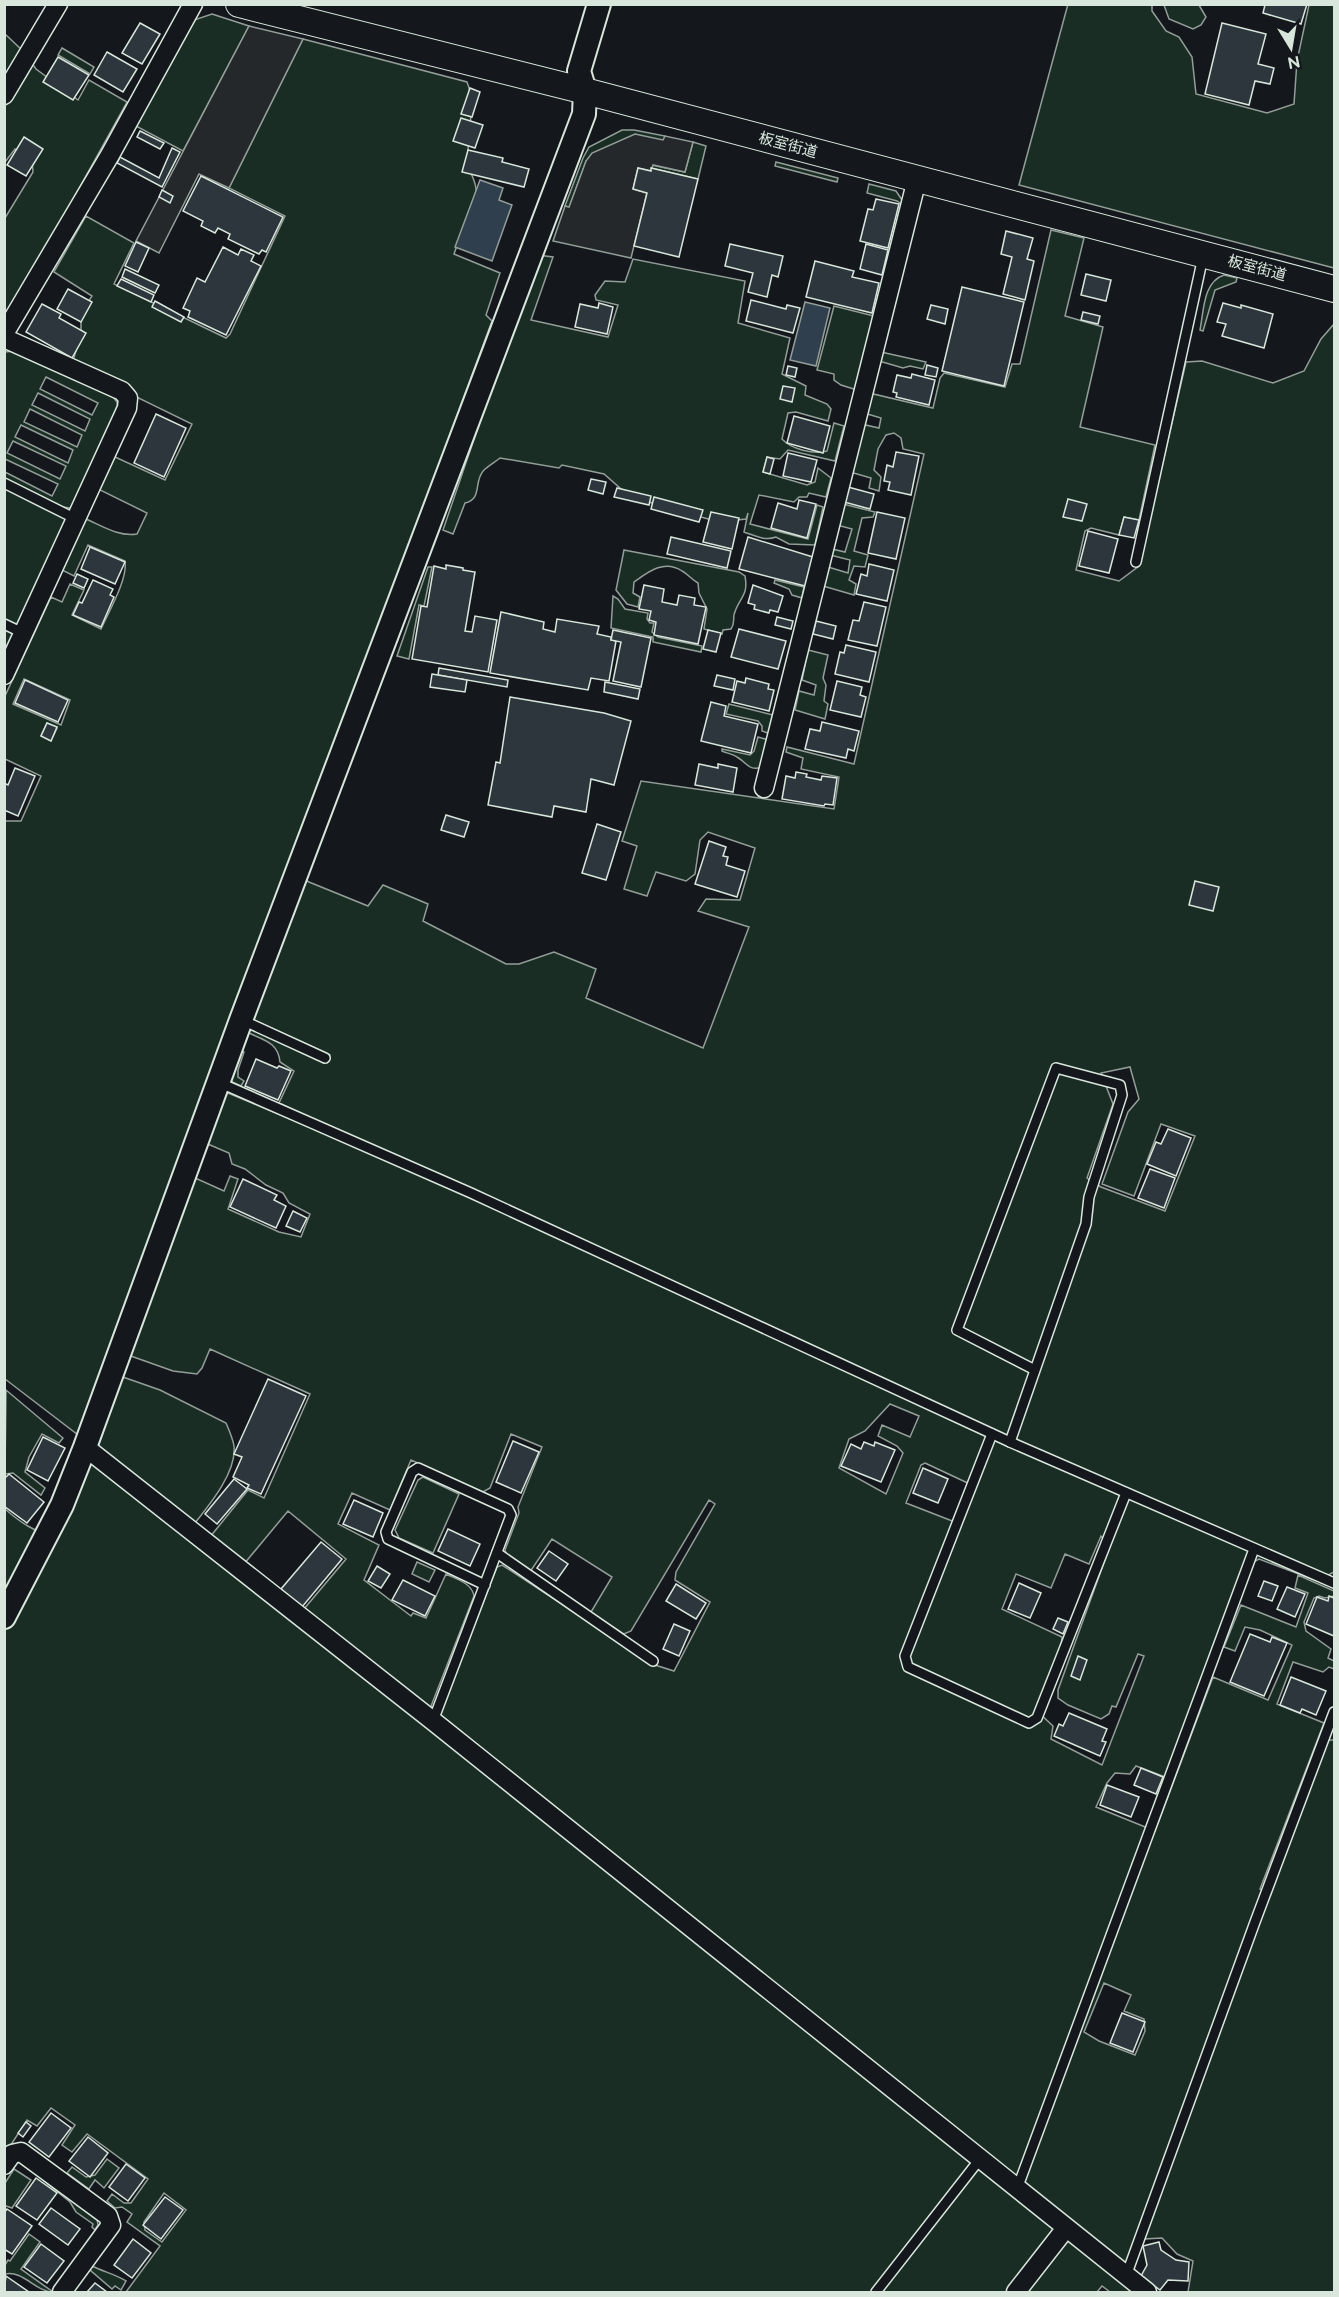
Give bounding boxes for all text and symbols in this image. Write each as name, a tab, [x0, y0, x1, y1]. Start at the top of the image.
north arrow	[1261, 18, 1321, 78]
text: N	[1286, 52, 1302, 73]
street label: 板室街道	[757, 129, 819, 161]
street label: 板室街道	[1226, 252, 1288, 284]

